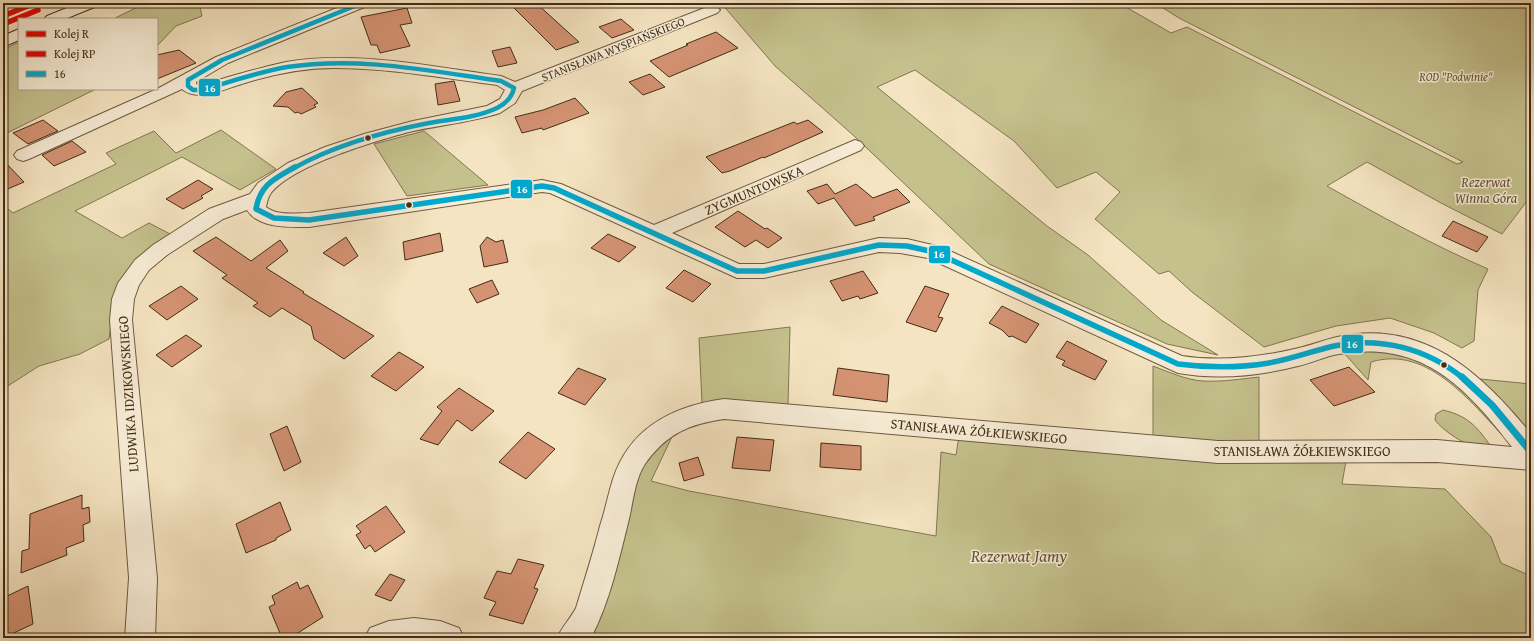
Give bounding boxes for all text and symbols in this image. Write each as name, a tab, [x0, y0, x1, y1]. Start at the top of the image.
street label: STANISŁAWA WYSPIAŃSKIEGO	[539, 12, 687, 86]
legend	[18, 18, 158, 90]
text: Kolej R	[54, 25, 89, 42]
text: Kolej RP	[54, 45, 95, 62]
text: 16	[54, 65, 66, 82]
park label: ROD "Podwinie"	[1418, 68, 1493, 85]
line badge: 16	[198, 78, 221, 97]
text: 16	[204, 80, 216, 96]
unlabelled marker	[363, 133, 373, 143]
street label: ZYGMUNTOWSKA	[701, 160, 807, 220]
park label: Rezerwat Winna Góra	[1455, 172, 1518, 208]
line badge: 16	[510, 179, 533, 199]
text: 16	[516, 181, 528, 197]
unlabelled marker	[404, 200, 414, 210]
line badge: 16	[928, 245, 951, 264]
text: 16	[933, 246, 945, 262]
street label: LUDWIKA IDZIKOWSKIEGO	[113, 315, 143, 473]
line badge: 16	[1341, 334, 1364, 354]
text: 16	[1346, 336, 1358, 352]
unlabelled marker	[1439, 360, 1449, 370]
street label: STANISŁAWA ŻÓŁKIEWSKIEGO	[890, 413, 1068, 449]
street label: STANISŁAWA ŻÓŁKIEWSKIEGO	[1213, 441, 1391, 461]
park label: Rezerwat Jamy	[970, 543, 1067, 568]

